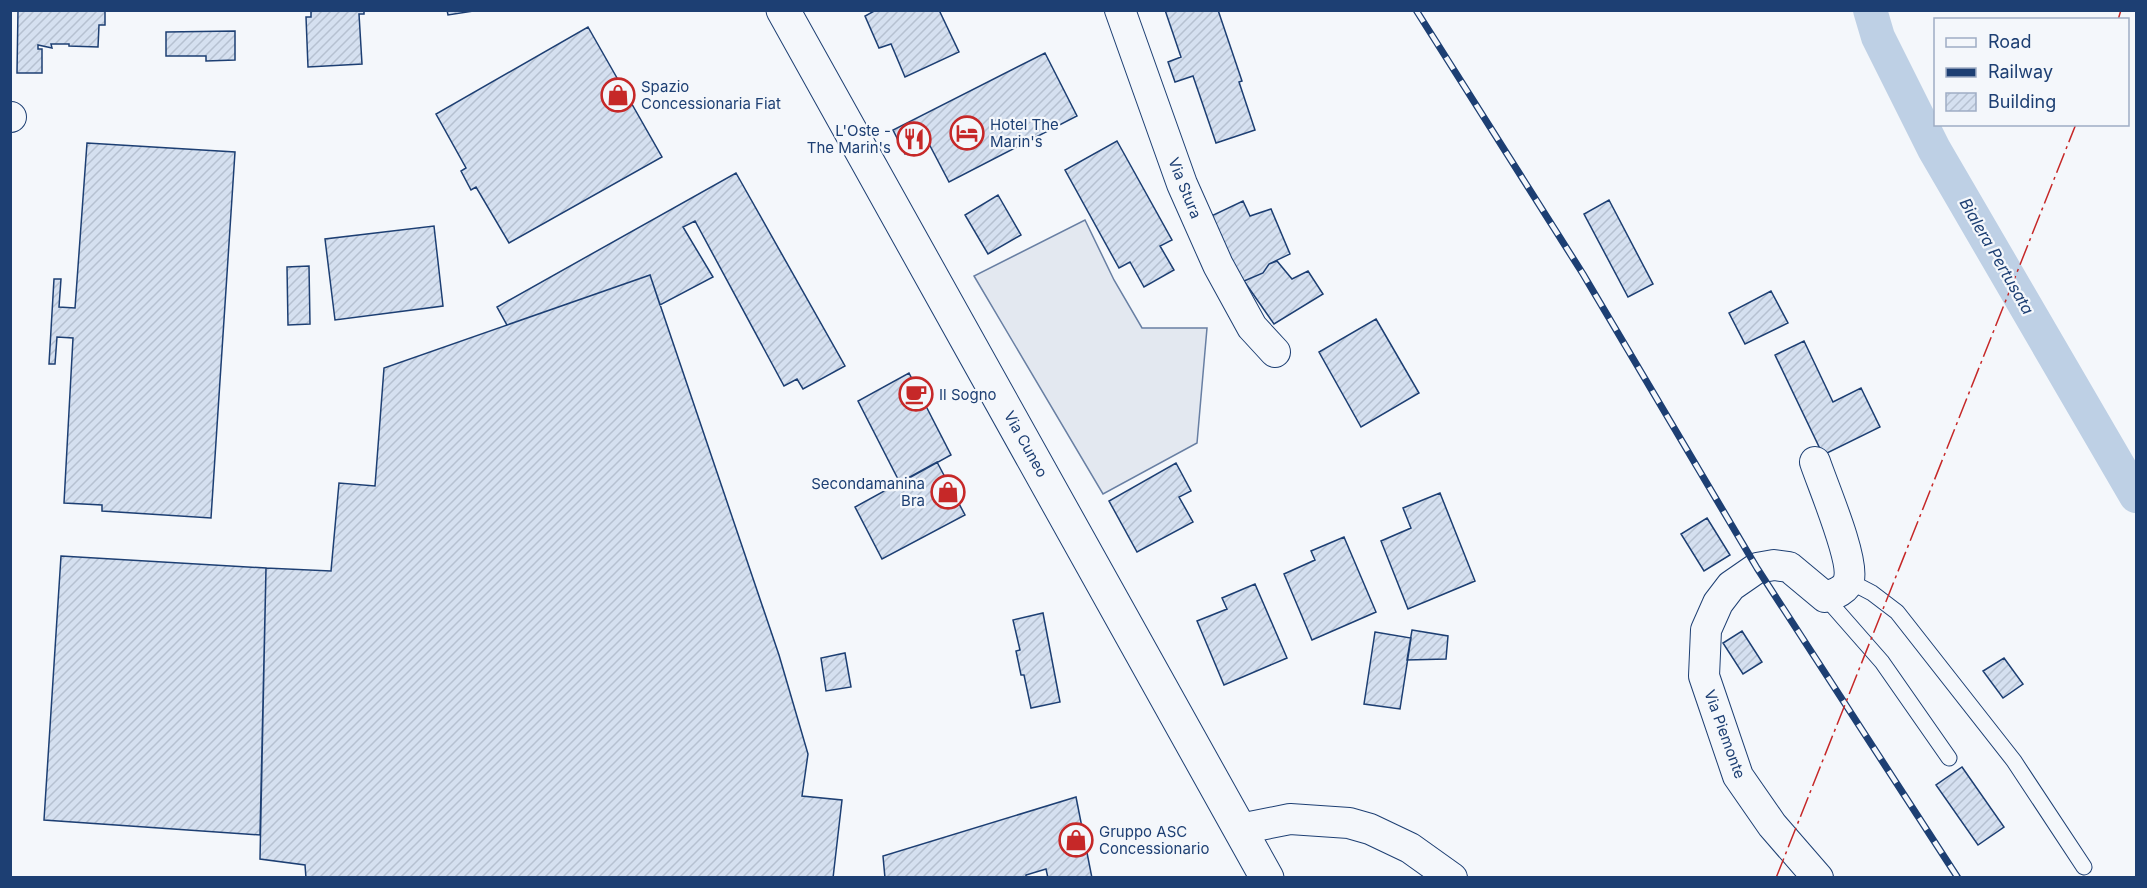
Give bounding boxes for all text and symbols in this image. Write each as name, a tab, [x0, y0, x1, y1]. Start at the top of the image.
legend	[1934, 18, 2129, 126]
text: Road	[1988, 31, 2031, 52]
text: Railway	[1988, 61, 2053, 82]
shop icon: Spazio Concessionaria Fiat	[600, 77, 636, 113]
place label: Spazio Concessionaria Fiat	[641, 77, 781, 113]
text: Building	[1988, 91, 2056, 112]
hotel icon: Hotel The Marin's	[949, 115, 985, 151]
place label: Hotel The Marin's	[990, 115, 1059, 151]
place label: L'Oste - The Marin's	[807, 121, 891, 157]
restaurant icon: L'Oste - The Marin's	[896, 121, 932, 157]
street label: Via Stura	[1164, 155, 1206, 221]
water label: Bialera Pertusata	[1956, 194, 2038, 318]
cafe icon: Il Sogno	[898, 376, 934, 412]
place label: Il Sogno	[939, 385, 997, 404]
street label: Via Cuneo	[1000, 407, 1052, 481]
place label: Secondamanina Bra	[811, 474, 925, 510]
shop icon: Secondamanina Bra	[930, 474, 966, 510]
street label: Via Piemonte	[1700, 687, 1750, 781]
shop icon: Gruppo ASC Concessionario	[1058, 822, 1094, 858]
place label: Gruppo ASC Concessionario	[1099, 822, 1209, 858]

